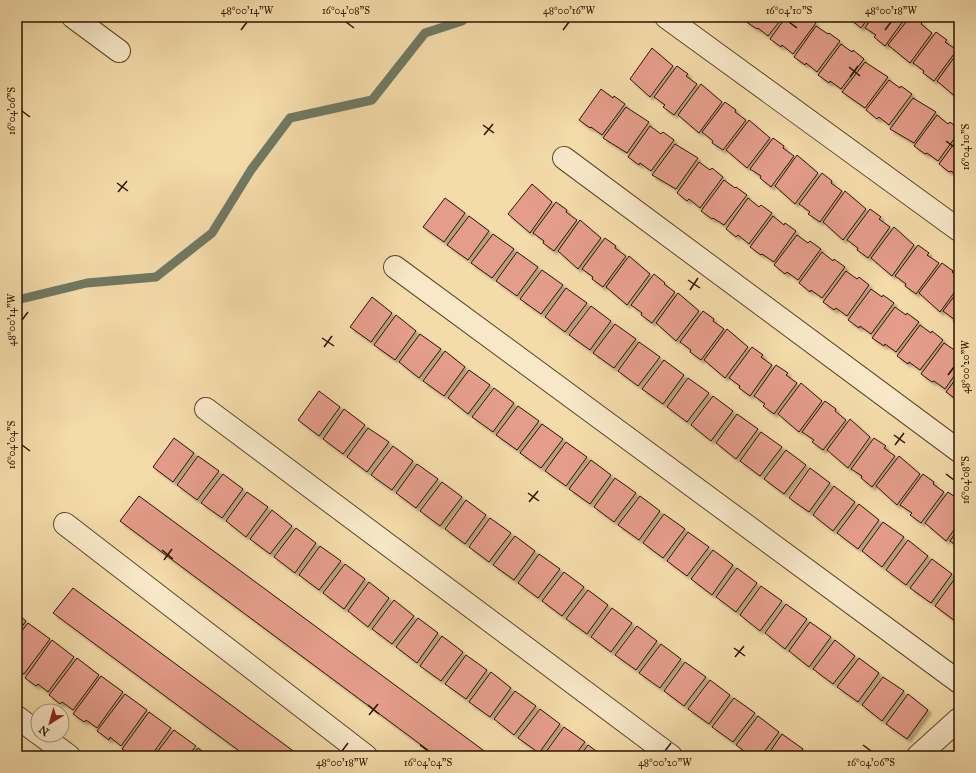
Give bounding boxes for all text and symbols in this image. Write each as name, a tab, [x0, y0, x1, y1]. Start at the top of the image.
text: 48°00'14"W	[221, 5, 274, 17]
text: 16°04'08"S	[322, 5, 370, 17]
text: 48°00'16"W	[543, 5, 595, 17]
text: 16°04'10"S	[766, 5, 813, 17]
text: 48°00'18"W	[865, 5, 918, 17]
text: 16°04'06"S	[6, 87, 18, 135]
text: 16°04'10"S	[960, 123, 972, 170]
text: 48°00'14"W	[6, 293, 18, 346]
text: 48°00'20"W	[960, 340, 972, 394]
text: 16°04'04"S	[6, 421, 18, 469]
text: 16°04'08"S	[960, 456, 972, 504]
north arrow	[30, 703, 70, 743]
text: N	[36, 722, 52, 739]
text: 48°00'18"W	[316, 757, 369, 769]
text: 16°04'04"S	[404, 757, 452, 769]
text: 48°00'20"W	[638, 757, 692, 769]
text: 16°04'06"S	[847, 757, 895, 769]

